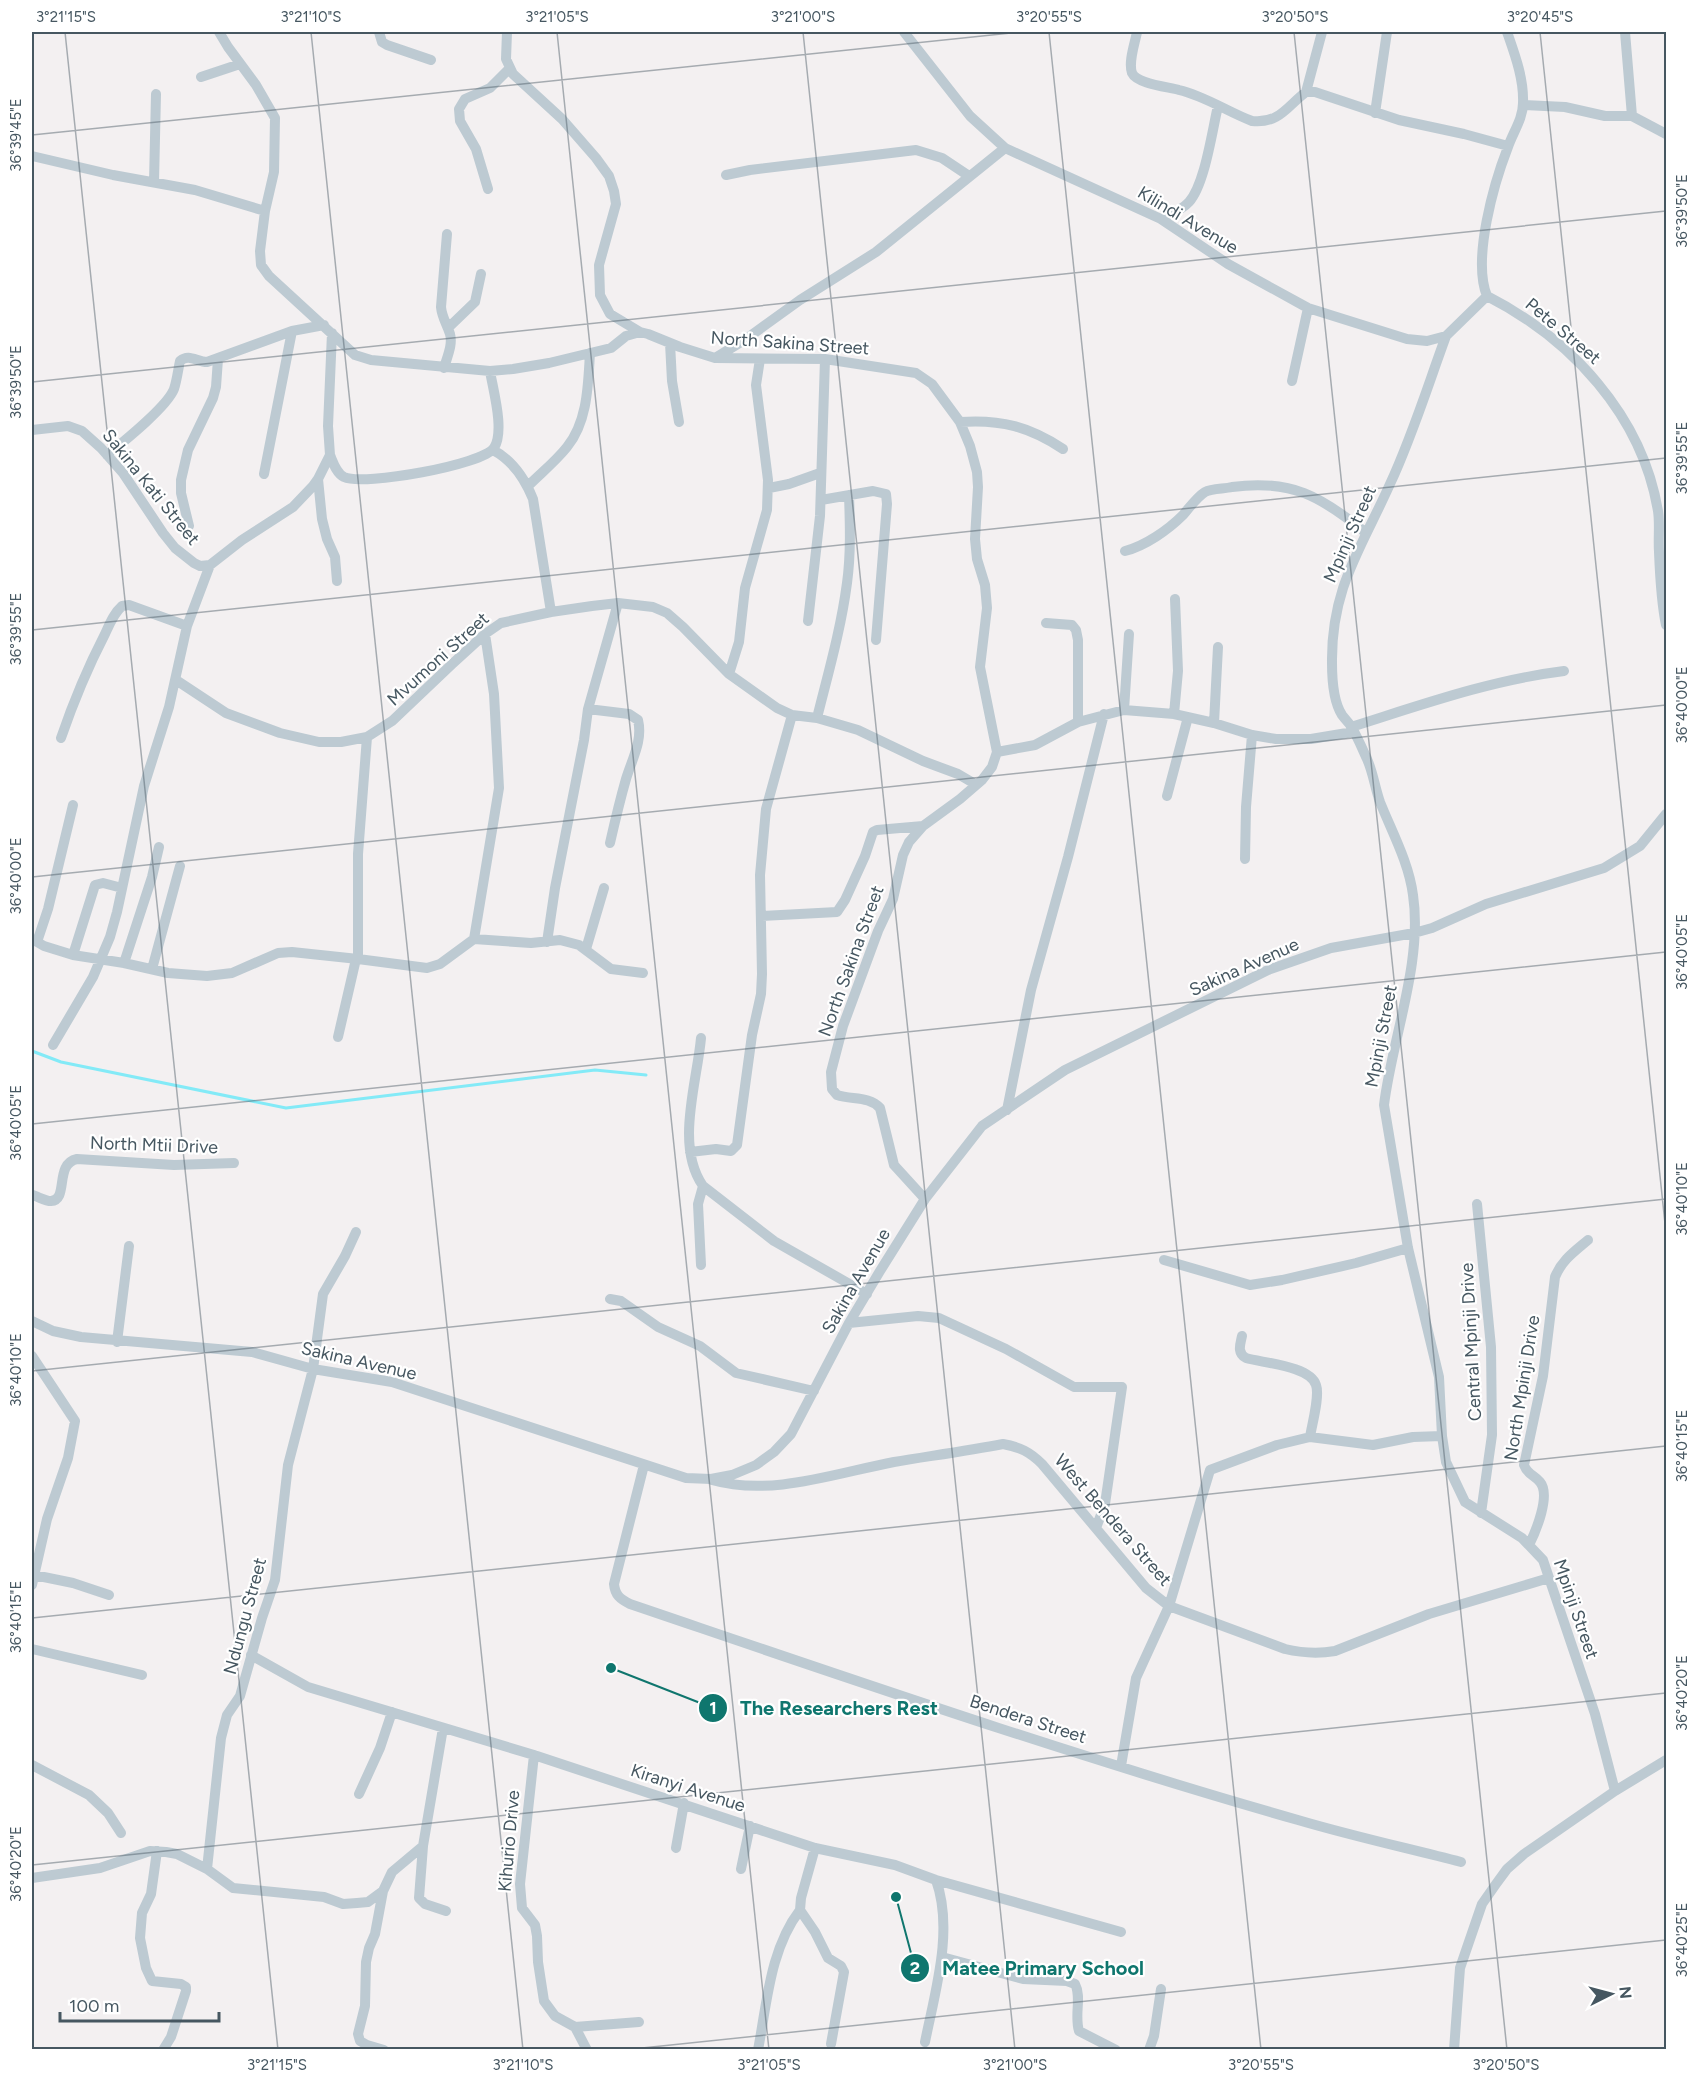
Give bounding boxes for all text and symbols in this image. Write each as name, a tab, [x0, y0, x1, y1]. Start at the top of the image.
text: 3°21'15"S	[36, 8, 96, 26]
text: 3°21'10"S	[280, 8, 342, 26]
text: 3°21'05"S	[525, 8, 589, 26]
text: 3°21'00"S	[771, 8, 835, 26]
text: 3°20'55"S	[1016, 8, 1082, 26]
text: 3°20'50"S	[1262, 8, 1328, 26]
text: 3°20'45"S	[1507, 8, 1573, 26]
text: 36°39'45"E	[7, 98, 25, 172]
text: 36°39'50"E	[1673, 174, 1691, 248]
street label: Kilindi Avenue	[1134, 181, 1242, 259]
street label: Pete Street	[1521, 293, 1605, 369]
street label: North Sakina Street	[710, 326, 870, 360]
text: 36°39'50"E	[7, 345, 25, 419]
text: 36°39'55"E	[1673, 422, 1691, 494]
street label: Sakina Kati Street	[98, 425, 205, 549]
street label: Mpinji Street	[1319, 482, 1381, 586]
text: 36°39'55"E	[7, 593, 25, 665]
street label: Mvumoni Street	[383, 607, 494, 710]
text: 36°40'00"E	[1673, 666, 1691, 744]
text: 36°40'00"E	[7, 837, 25, 915]
street label: North Sakina Street	[813, 882, 889, 1039]
text: 36°40'05"E	[1673, 914, 1691, 990]
street label: Sakina Avenue	[1186, 933, 1302, 1001]
street label: Mpinji Street	[1360, 983, 1402, 1089]
text: 36°40'05"E	[7, 1085, 25, 1161]
street label: North Mtii Drive	[90, 1132, 219, 1158]
text: 36°40'10"E	[1673, 1162, 1691, 1236]
street label: Sakina Avenue	[817, 1224, 895, 1337]
street label: Central Mpinji Drive	[1456, 1262, 1486, 1422]
street label: North Mpinji Drive	[1500, 1314, 1544, 1462]
text: 36°40'10"E	[7, 1333, 25, 1407]
street label: Sakina Avenue	[299, 1337, 419, 1385]
text: 36°40'15"E	[1673, 1410, 1691, 1482]
street label: West Bendera Street	[1050, 1450, 1176, 1591]
street label: Ndungu Street	[219, 1555, 271, 1677]
street label: Mpinji Street	[1549, 1556, 1603, 1662]
text: 36°40'15"E	[7, 1581, 25, 1653]
text: 36°40'20"E	[1673, 1655, 1691, 1731]
callout: The Researchers Rest	[698, 1689, 950, 1727]
street label: Bendera Street	[967, 1690, 1089, 1748]
text: The Researchers Rest	[740, 1696, 938, 1720]
text: 1	[709, 1697, 717, 1719]
street label: Kiranyi Avenue	[628, 1759, 748, 1817]
street label: Kihurio Drive	[494, 1789, 524, 1893]
text: 36°40'20"E	[7, 1826, 25, 1902]
text: 36°40'25"E	[1673, 1903, 1691, 1977]
callout: Matee Primary School	[900, 1949, 1156, 1987]
text: Matee Primary School	[942, 1956, 1144, 1980]
text: 2	[910, 1957, 920, 1979]
north arrow	[1581, 1964, 1641, 2024]
scale bar	[60, 1985, 219, 2023]
text: N	[1615, 1985, 1636, 2000]
text: 100 m	[69, 1995, 119, 2017]
text: 3°21'15"S	[247, 2056, 307, 2074]
text: 3°21'10"S	[492, 2056, 554, 2074]
text: 3°21'05"S	[737, 2056, 801, 2074]
text: 3°21'00"S	[983, 2056, 1047, 2074]
text: 3°20'55"S	[1228, 2056, 1294, 2074]
text: 3°20'50"S	[1473, 2056, 1539, 2074]

